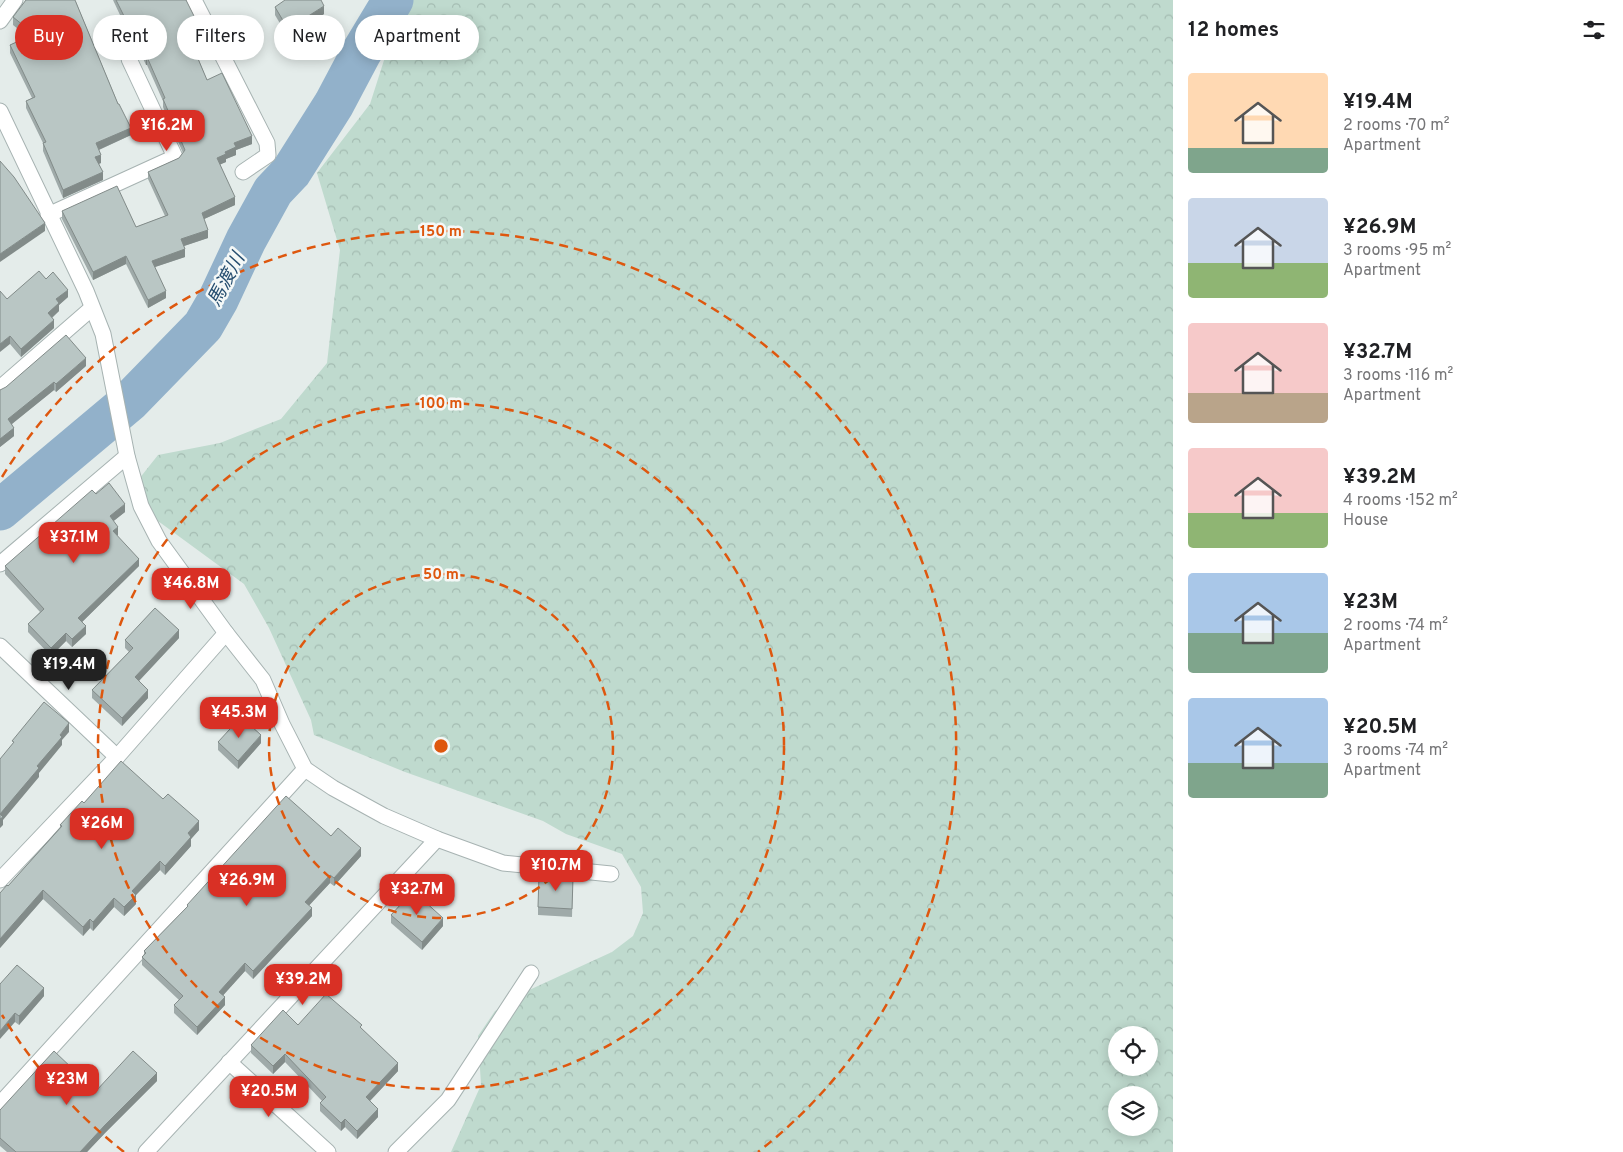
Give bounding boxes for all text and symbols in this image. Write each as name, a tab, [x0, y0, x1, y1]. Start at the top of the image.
chip: Buy	[15, 15, 83, 60]
chip: Rent	[93, 15, 167, 60]
chip: Filters	[177, 15, 264, 60]
chip: New	[274, 15, 345, 60]
chip: Apartment	[355, 15, 479, 60]
icon: filters	[1580, 16, 1608, 44]
text: 12 homes	[1188, 17, 1279, 44]
text: ¥19.4M	[1343, 89, 1413, 116]
icon: home	[1228, 93, 1288, 153]
pin: ¥16.2M	[126, 110, 208, 152]
text: ¥16.2M	[141, 116, 193, 136]
text: 2 rooms · 70 m²	[1343, 116, 1450, 136]
text: Apartment	[1343, 136, 1421, 156]
text: ¥26.9M	[1343, 214, 1417, 241]
icon: home	[1228, 218, 1288, 278]
text: 150 m	[420, 223, 462, 242]
text: 3 rooms · 95 m²	[1343, 241, 1451, 261]
water label: 馬渡川	[203, 247, 252, 311]
text: Apartment	[1343, 261, 1421, 281]
text: ¥32.7M	[1343, 339, 1412, 366]
icon: home	[1228, 343, 1288, 403]
text: 3 rooms · 116 m²	[1343, 366, 1453, 386]
text: Apartment	[1343, 386, 1421, 406]
text: 100 m	[420, 395, 462, 414]
text: ¥39.2M	[1343, 464, 1416, 491]
icon: home	[1228, 468, 1288, 528]
text: 4 rooms · 152 m²	[1343, 491, 1458, 511]
text: House	[1343, 511, 1388, 531]
pin: ¥37.1M	[33, 522, 115, 564]
text: ¥37.1M	[50, 528, 98, 548]
text: 50 m	[423, 566, 459, 585]
pin: ¥46.8M	[150, 568, 232, 610]
text: ¥46.8M	[163, 574, 219, 594]
text: ¥23M	[1343, 589, 1398, 616]
icon: home	[1228, 593, 1288, 653]
text: 2 rooms · 74 m²	[1343, 616, 1448, 636]
text: Apartment	[1343, 636, 1421, 656]
pin: ¥19.4M	[28, 648, 110, 691]
text: ¥19.4M	[42, 655, 96, 675]
pin: ¥45.3M	[198, 696, 280, 739]
text: ¥45.3M	[211, 703, 267, 723]
text: ¥20.5M	[1343, 714, 1417, 741]
icon: home	[1228, 718, 1288, 778]
centre of rings	[432, 737, 450, 755]
text: 3 rooms · 74 m²	[1343, 741, 1448, 761]
text: Apartment	[1343, 761, 1421, 781]
pin: ¥26M	[72, 808, 132, 850]
text: ¥26M	[81, 814, 123, 834]
pin: ¥10.7M	[515, 850, 597, 892]
text: ¥10.7M	[531, 856, 581, 876]
pin: ¥26.9M	[206, 864, 288, 907]
text: ¥26.9M	[219, 871, 275, 891]
pin: ¥32.7M	[376, 874, 458, 916]
text: ¥32.7M	[391, 880, 443, 900]
pin: ¥39.2M	[262, 964, 344, 1006]
text: ¥39.2M	[275, 970, 331, 990]
map controls	[1108, 1026, 1158, 1136]
button: locate	[1108, 1026, 1158, 1076]
pin: ¥23M	[37, 1064, 97, 1106]
text: ¥23M	[46, 1070, 88, 1090]
pin: ¥20.5M	[228, 1076, 310, 1118]
text: ¥20.5M	[241, 1082, 297, 1102]
button: layers	[1108, 1086, 1158, 1136]

